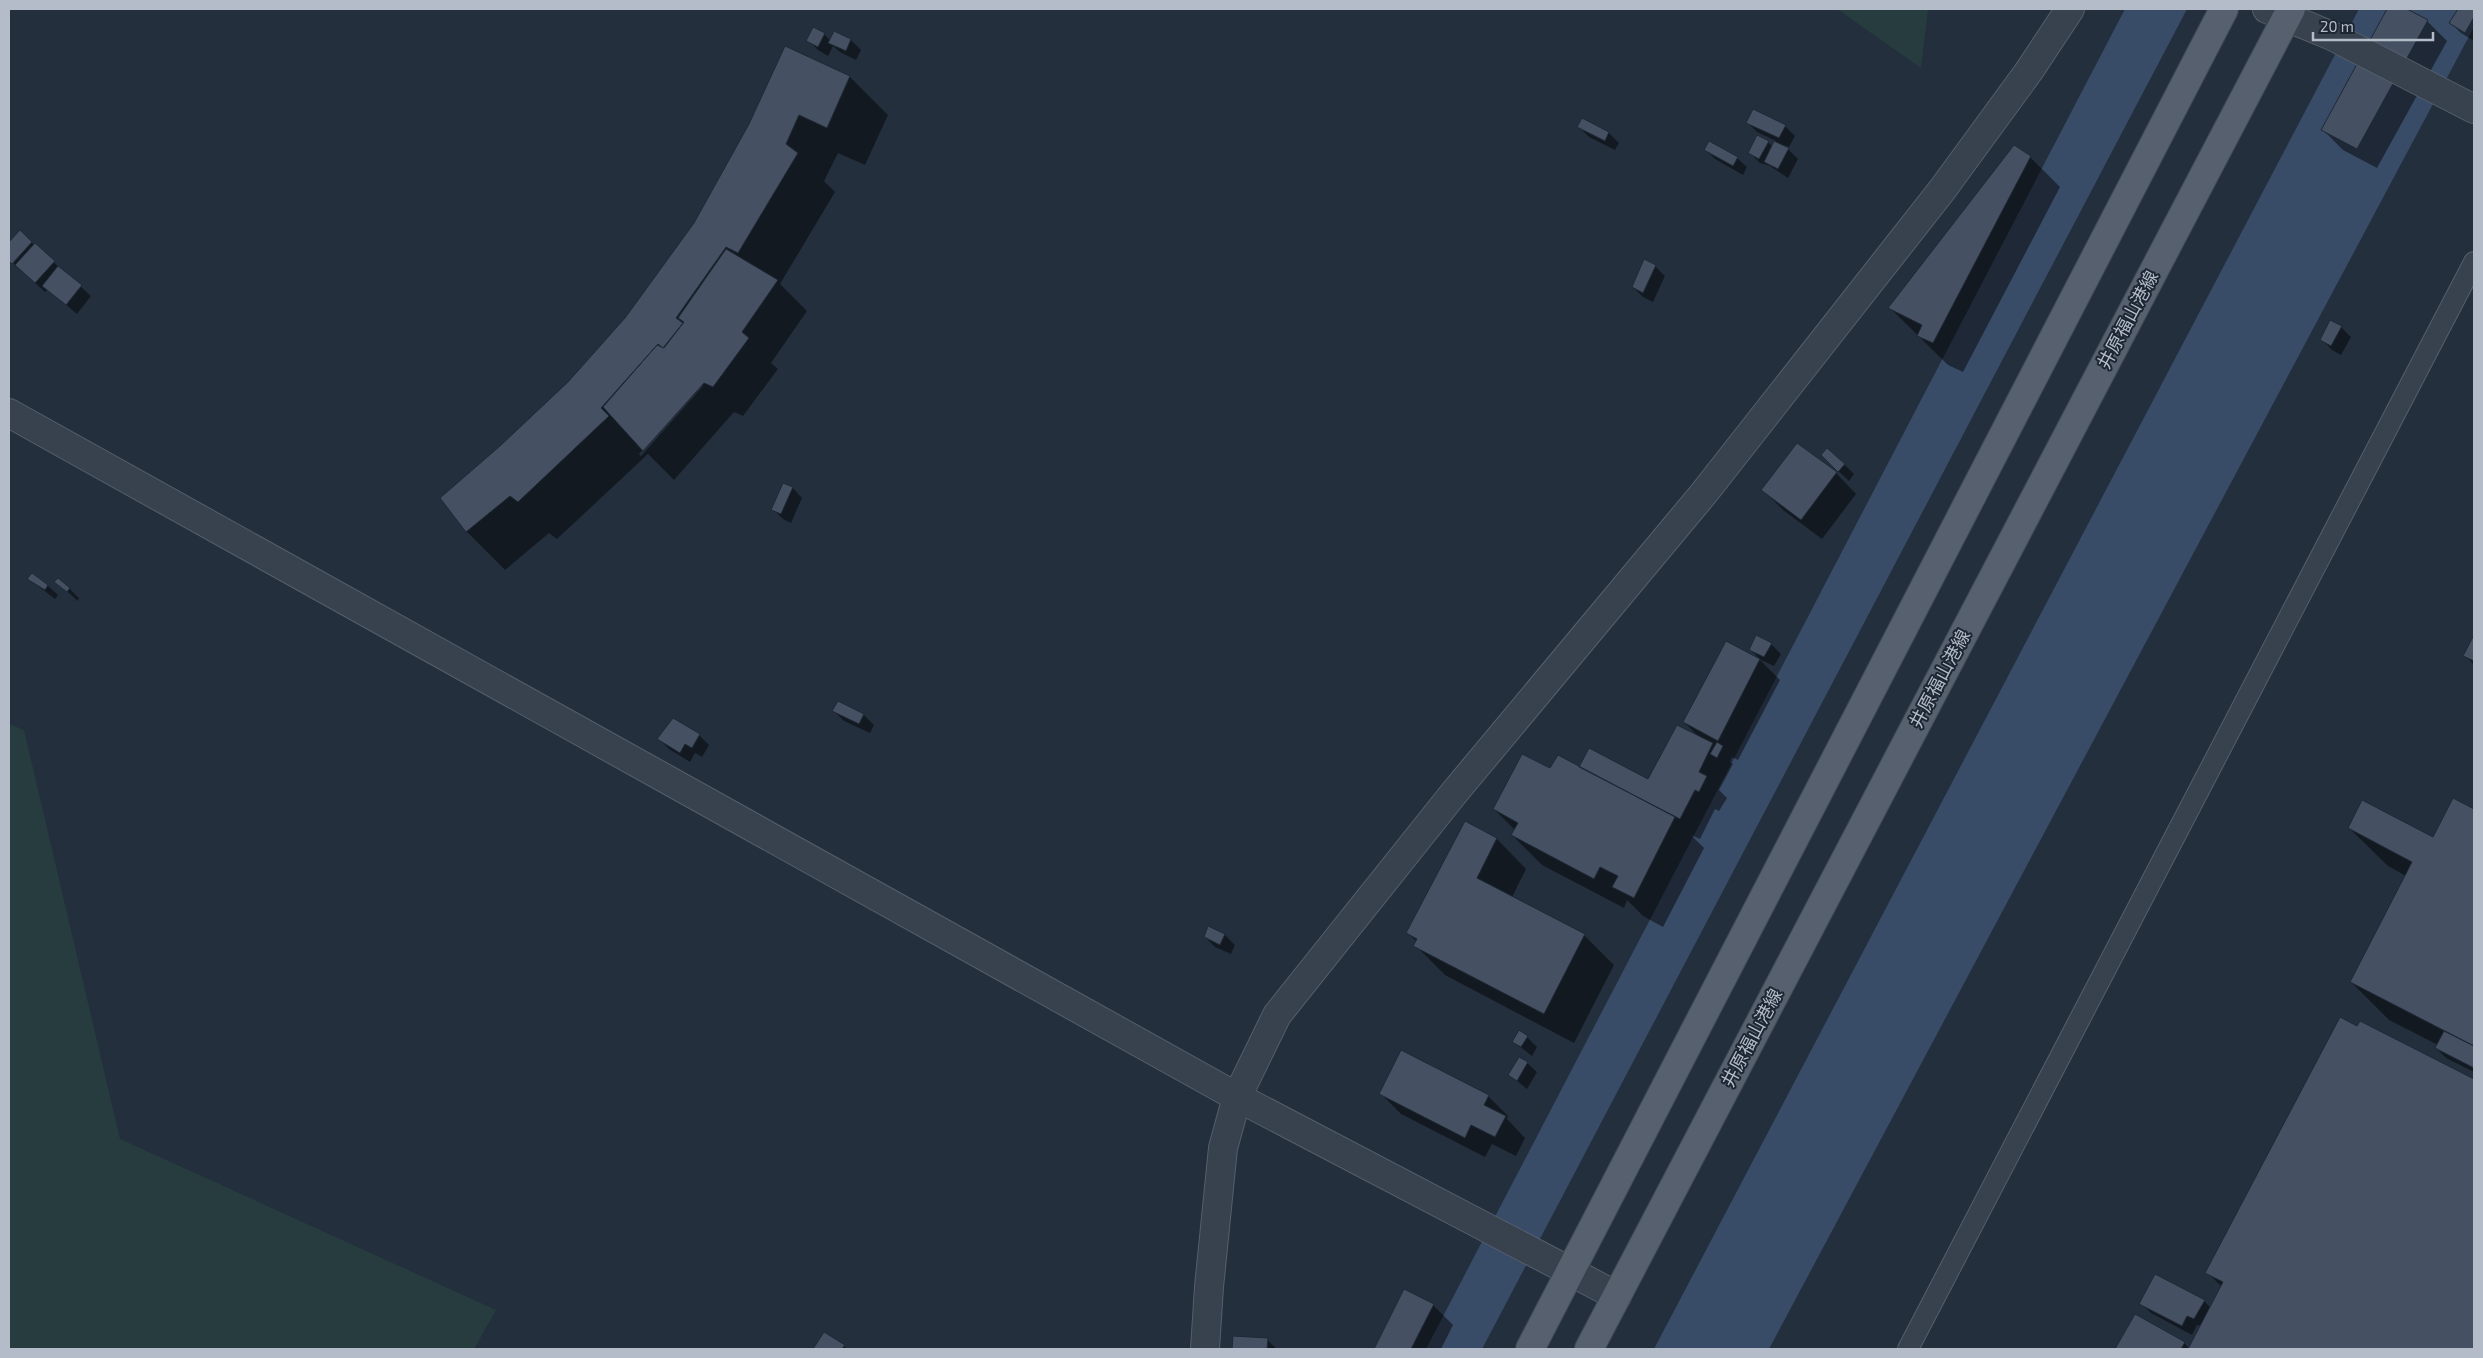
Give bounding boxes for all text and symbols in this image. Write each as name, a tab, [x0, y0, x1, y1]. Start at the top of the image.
scale bar	[2313, 10, 2433, 42]
text: 20 m	[2320, 17, 2354, 35]
street label: 井原福山港線	[2092, 267, 2162, 372]
street label: 井原福山港線	[1904, 626, 1974, 731]
street label: 井原福山港線	[1716, 985, 1786, 1090]

